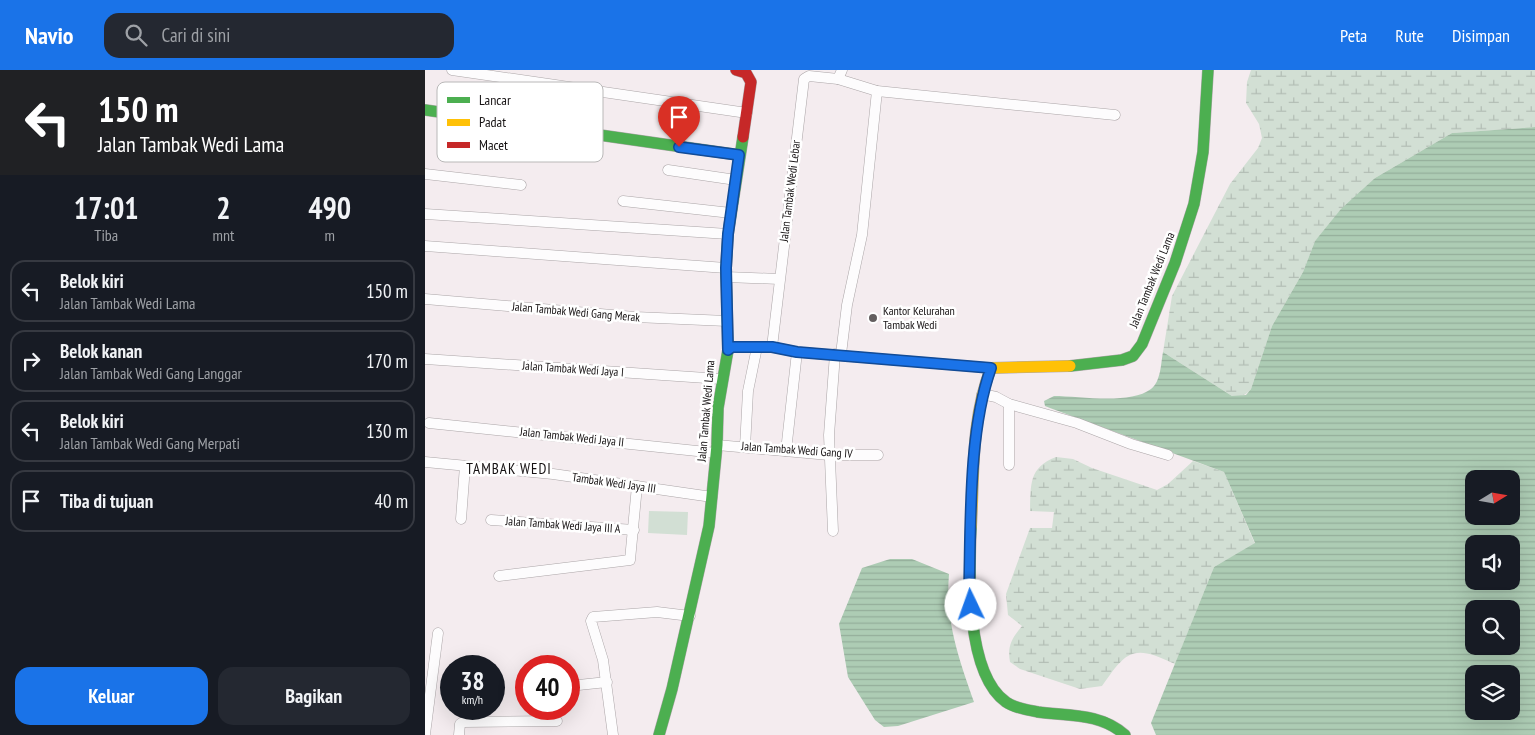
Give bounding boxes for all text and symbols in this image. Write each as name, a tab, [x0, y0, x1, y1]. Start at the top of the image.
search box	[104, 13, 454, 58]
text: Navio	[25, 20, 74, 51]
icon: search	[122, 21, 150, 49]
text: Cari di sini	[162, 23, 230, 47]
text: Peta	[1340, 24, 1367, 47]
text: Rute	[1395, 24, 1424, 47]
text: Disimpan	[1452, 24, 1510, 47]
legend	[437, 82, 603, 162]
text: 150 m	[98, 86, 179, 132]
icon: left	[15, 90, 80, 155]
text: Lancar	[479, 91, 511, 109]
pin	[658, 96, 700, 147]
icon: arrive	[665, 103, 693, 131]
text: Padat	[479, 113, 506, 131]
text: Jalan Tambak Wedi Lama	[98, 130, 284, 158]
text: Macet	[479, 136, 508, 154]
street label: Jalan Tambak Wedi Lebar	[776, 139, 803, 244]
text: 17:01	[74, 188, 139, 227]
text: 2	[216, 188, 231, 227]
text: 490	[308, 188, 351, 227]
text: Tiba	[94, 225, 118, 245]
text: mnt	[212, 225, 234, 245]
text: m	[324, 225, 335, 245]
street label: Jalan Tambak Wedi Lama	[1125, 230, 1178, 331]
text: Belok kiri	[60, 269, 124, 293]
icon: left	[17, 277, 45, 305]
text: 150 m	[366, 279, 408, 303]
text: Jalan Tambak Wedi Lama	[60, 293, 196, 313]
street label: Jalan Tambak Wedi Gang Merak	[510, 298, 641, 325]
place label: Kantor Kelurahan Tambak Wedi	[883, 303, 955, 332]
marker: Kantor Kelurahan Tambak Wedi	[867, 312, 879, 324]
text: Belok kanan	[60, 339, 142, 363]
icon: right	[17, 347, 45, 375]
text: 170 m	[366, 349, 408, 373]
street label: Jalan Tambak Wedi Jaya I	[521, 357, 624, 380]
street label: Jalan Tambak Wedi Lama	[694, 359, 717, 463]
text: Jalan Tambak Wedi Gang Langgar	[60, 363, 242, 383]
text: Belok kiri	[60, 409, 124, 433]
icon: left	[17, 417, 45, 445]
text: 130 m	[366, 419, 408, 443]
street label: Jalan Tambak Wedi Jaya II	[518, 423, 625, 449]
text: Jalan Tambak Wedi Gang Merpati	[60, 433, 240, 453]
street label: Jalan Tambak Wedi Gang IV	[740, 438, 854, 461]
district label: TAMBAK WEDI	[466, 459, 552, 478]
street label: Tambak Wedi Jaya III	[571, 469, 657, 496]
north arrow	[1465, 470, 1520, 525]
map controls	[1465, 470, 1520, 720]
icon: arrive	[17, 487, 45, 515]
text: Tiba di tujuan	[60, 489, 153, 513]
text: 40 m	[375, 489, 408, 513]
street label: Jalan Tambak Wedi Jaya III A	[504, 513, 621, 536]
button: sound	[1465, 535, 1520, 590]
position arrow	[944, 578, 996, 630]
button: search	[1465, 600, 1520, 655]
speed limit sign: 40	[515, 655, 580, 720]
text: 38	[461, 665, 484, 697]
button: layers	[1465, 665, 1520, 720]
button: Keluar	[15, 667, 208, 725]
button: Bagikan	[218, 667, 410, 725]
text: km/h	[462, 692, 483, 707]

